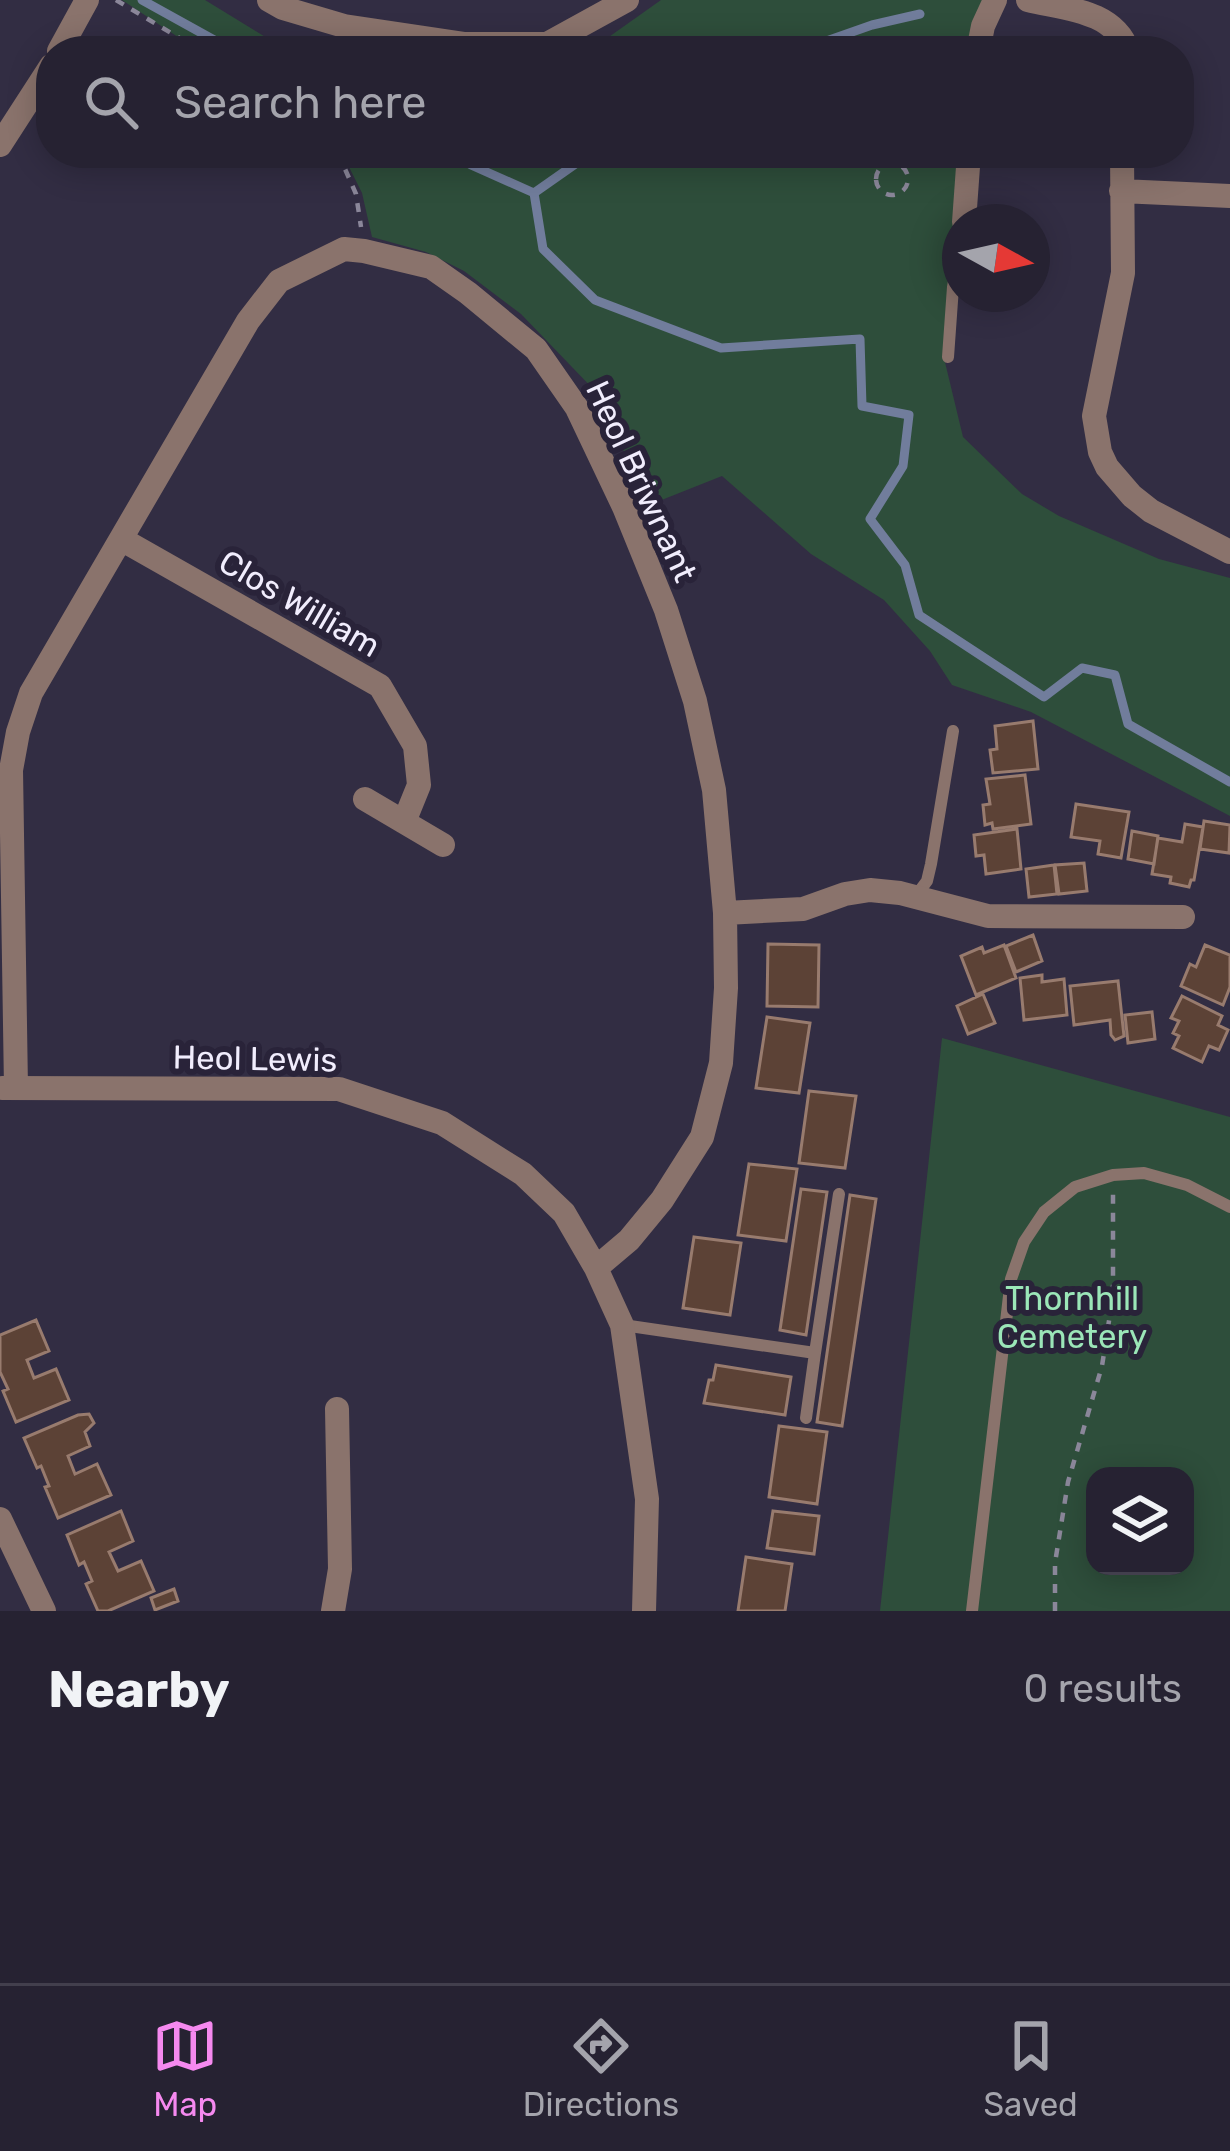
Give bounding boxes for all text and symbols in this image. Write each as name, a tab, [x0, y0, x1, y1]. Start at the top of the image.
search box	[36, 36, 1194, 168]
icon: search	[78, 69, 144, 135]
text: Search here	[174, 76, 426, 129]
north arrow	[942, 204, 1050, 312]
street label: Heol Briwnant	[578, 375, 705, 588]
street label: Clos William	[212, 542, 387, 665]
street label: Heol Lewis	[172, 1038, 338, 1079]
park label: Thornhill Cemetery	[997, 1279, 1147, 1356]
map controls	[1086, 1467, 1194, 1575]
button: layers	[1086, 1467, 1194, 1575]
text: Nearby	[48, 1659, 230, 1720]
text: 0 results	[1023, 1666, 1182, 1712]
tab: Map	[152, 2013, 218, 2124]
tab: Directions	[523, 2013, 679, 2124]
tab: Saved	[984, 2013, 1078, 2124]

